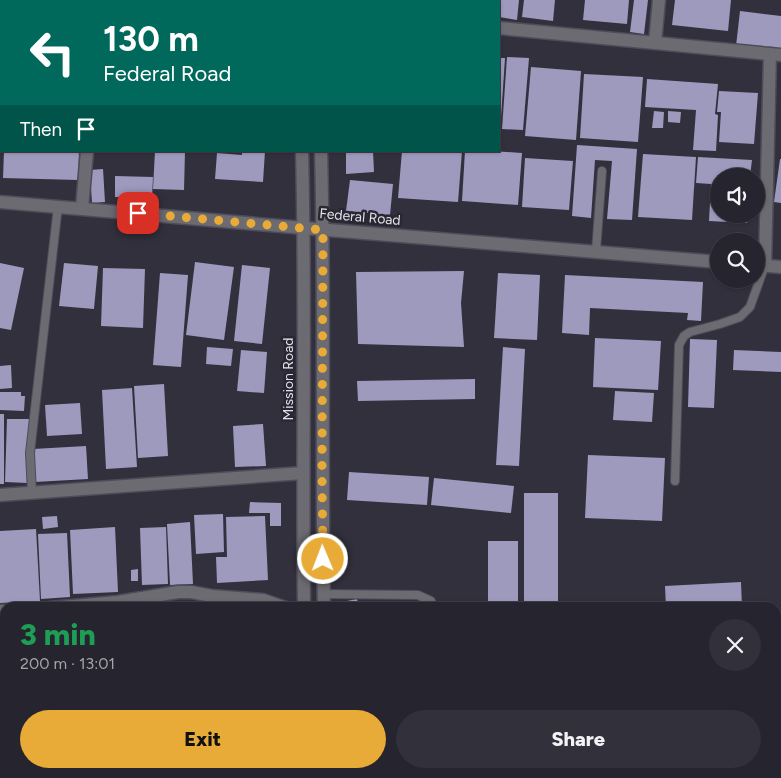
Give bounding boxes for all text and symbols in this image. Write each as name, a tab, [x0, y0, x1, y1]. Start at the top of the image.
text: 130 m	[103, 18, 199, 60]
icon: left	[20, 20, 85, 85]
text: Federal Road	[103, 60, 231, 87]
icon: arrive	[72, 115, 100, 143]
text: Then	[20, 118, 62, 141]
map controls	[710, 168, 765, 288]
button: sound	[710, 168, 765, 223]
pin	[117, 192, 159, 234]
icon: arrive	[124, 199, 152, 227]
street label: Federal Road	[319, 205, 401, 229]
button: search	[710, 233, 765, 288]
street label: Mission Road	[280, 337, 297, 421]
position arrow	[296, 532, 348, 584]
text: 3 min	[20, 616, 96, 653]
button: close	[709, 619, 761, 671]
text: 200 m · 13:01	[20, 654, 115, 673]
button: Exit	[20, 710, 386, 768]
button: Share	[396, 710, 761, 768]

